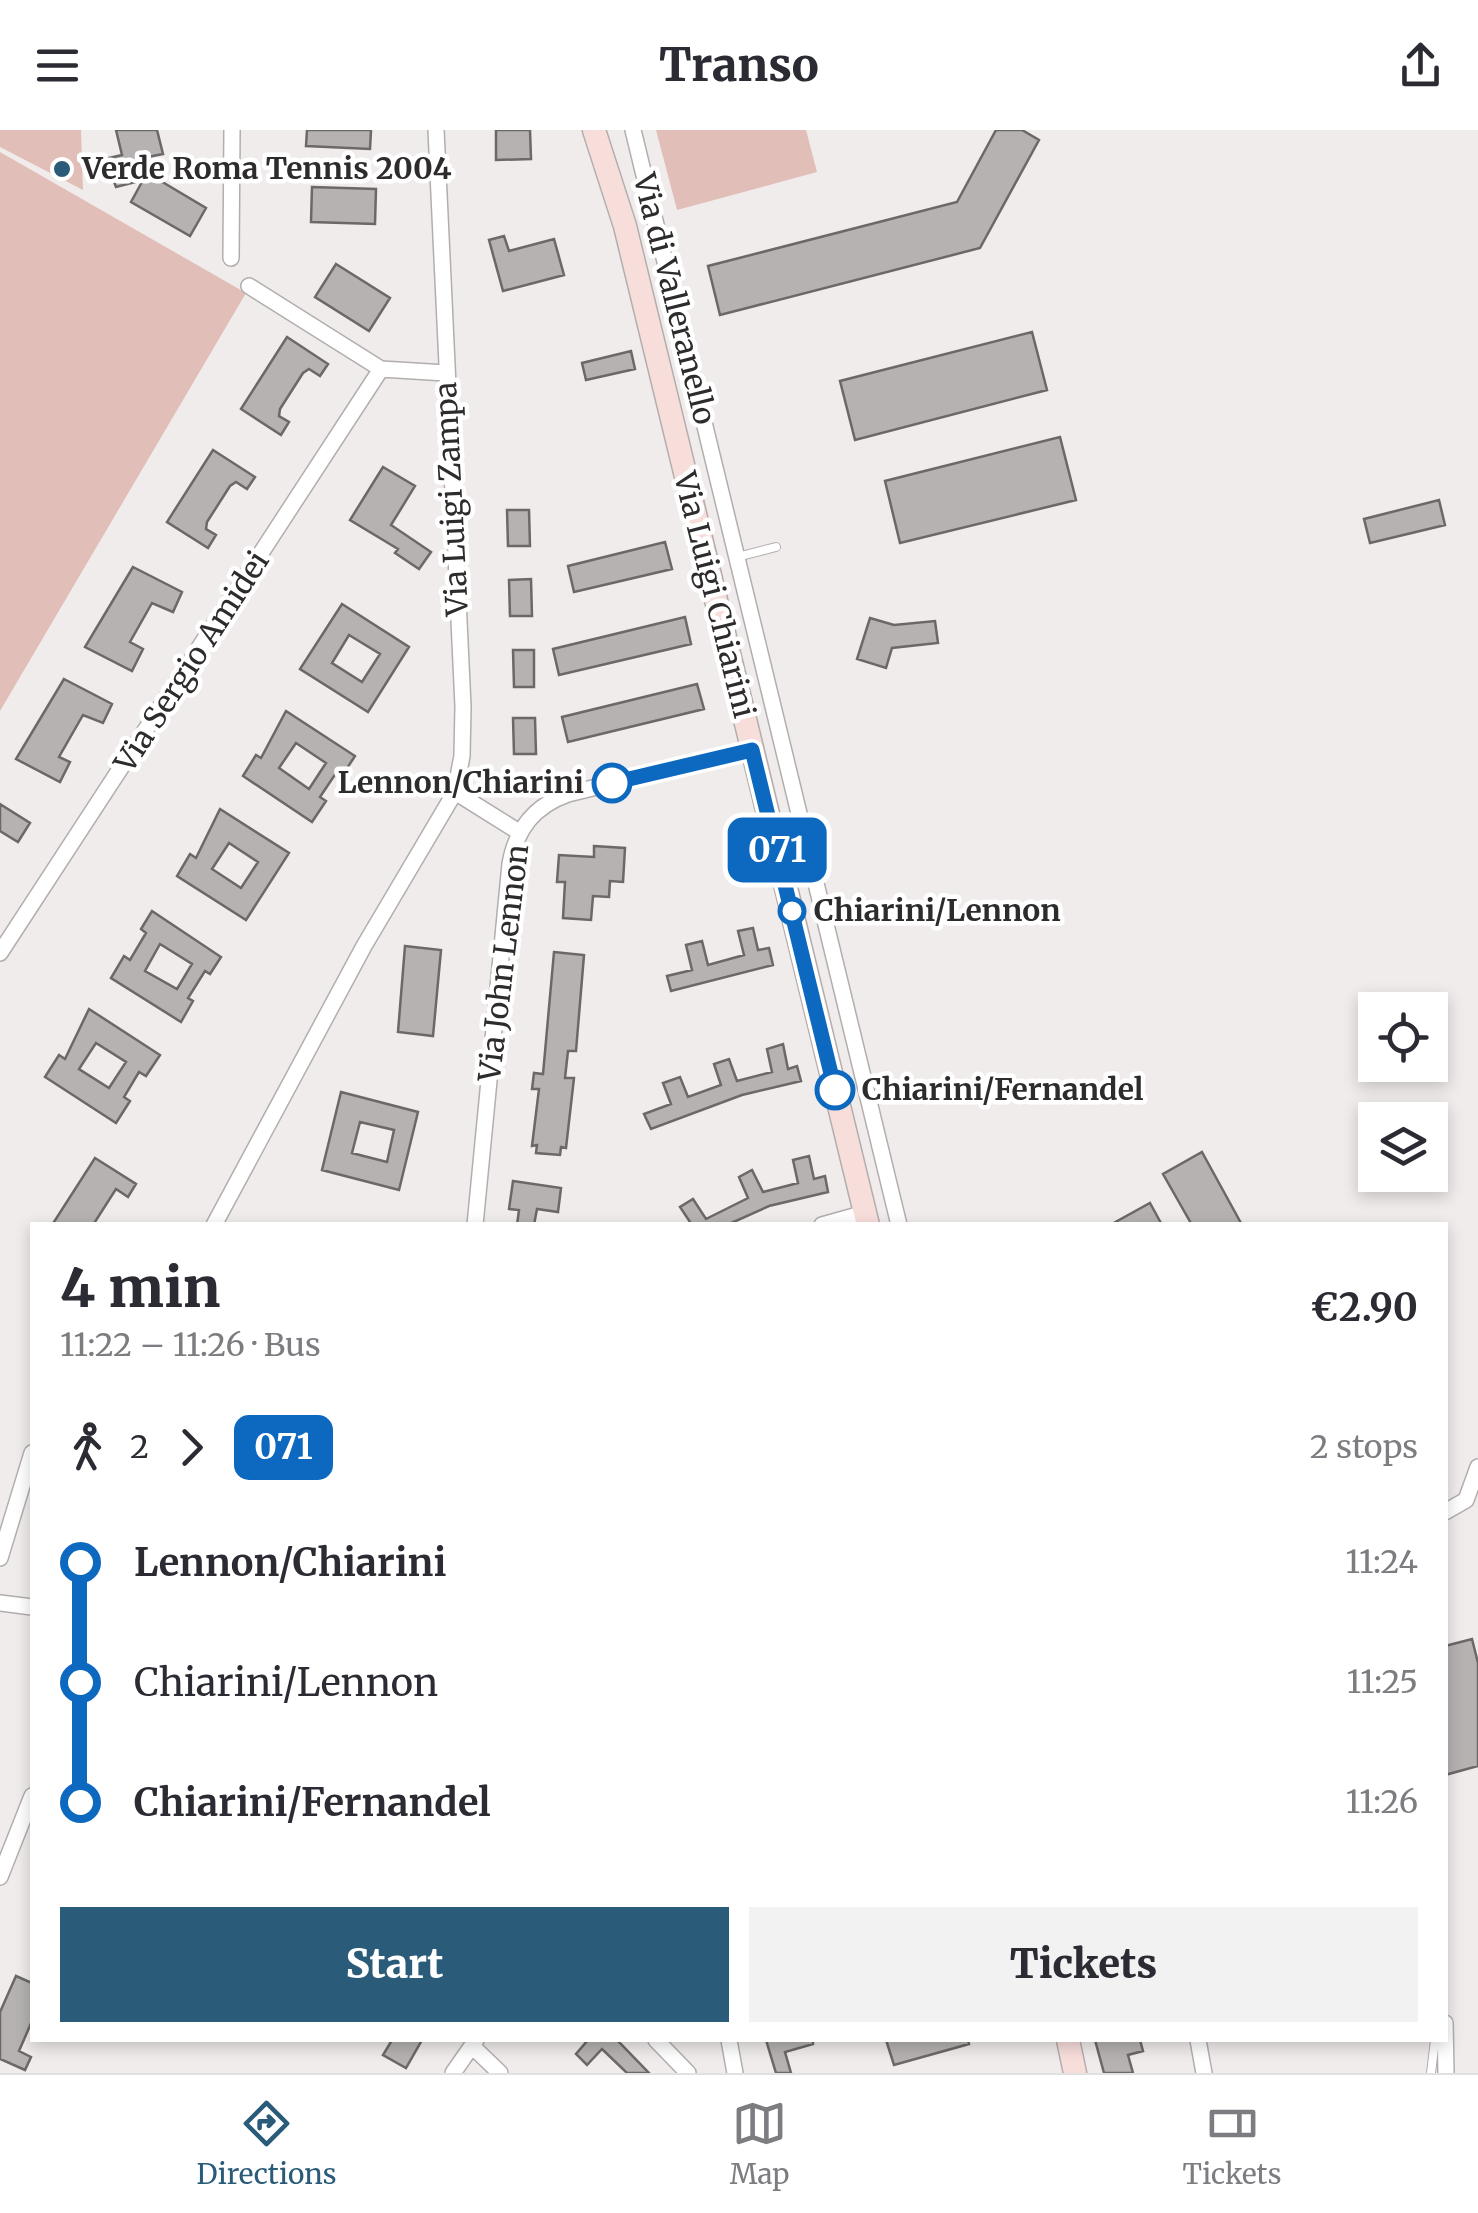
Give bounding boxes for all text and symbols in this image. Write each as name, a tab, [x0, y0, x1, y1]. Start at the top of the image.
text: Transo	[659, 37, 819, 93]
icon: menu	[30, 38, 85, 93]
icon: share	[1393, 38, 1448, 93]
place label: Verde Roma Tennis 2004	[81, 149, 452, 187]
marker: Verde Roma Tennis 2004	[51, 158, 73, 180]
street label: Via di Valleranello	[625, 168, 725, 428]
street label: Via Luigi Zampa	[426, 381, 476, 618]
street label: Via Luigi Chiarini	[666, 467, 764, 722]
street label: Via Sergio Amidei	[105, 544, 277, 780]
place label: Lennon/Chiarini	[337, 763, 584, 801]
marker: Lennon/Chiarini	[593, 764, 631, 802]
line badge: 071	[720, 818, 834, 882]
text: 071	[748, 828, 806, 872]
street label: Via John Lennon	[469, 842, 536, 1085]
place label: Chiarini/Lennon	[814, 891, 1061, 929]
marker: Chiarini/Lennon	[779, 898, 805, 924]
map controls	[1358, 992, 1448, 1192]
button: locate	[1358, 992, 1448, 1082]
place label: Chiarini/Fernandel	[862, 1070, 1144, 1108]
marker: Chiarini/Fernandel	[816, 1071, 854, 1109]
button: layers	[1358, 1102, 1448, 1192]
text: 4 min	[60, 1253, 220, 1322]
text: €2.90	[1310, 1284, 1418, 1331]
text: 11:22 – 11:26 · Bus	[60, 1325, 321, 1365]
icon: walk	[60, 1420, 115, 1475]
icon: forward	[164, 1420, 219, 1475]
text: 071	[254, 1425, 313, 1469]
text: 2	[130, 1427, 149, 1467]
text: 2 stops	[1310, 1427, 1418, 1467]
text: Lennon/Chiarini	[134, 1539, 446, 1586]
text: 11:24	[1346, 1542, 1418, 1582]
text: Chiarini/Lennon	[134, 1659, 438, 1706]
text: 11:25	[1347, 1662, 1418, 1702]
text: Chiarini/Fernandel	[134, 1779, 491, 1826]
text: 11:26	[1346, 1782, 1418, 1822]
button: Start	[60, 1907, 729, 2022]
button: Tickets	[749, 1907, 1418, 2022]
tab: Directions	[197, 2096, 337, 2192]
tab: Map	[730, 2096, 789, 2192]
tab: Tickets	[1183, 2096, 1281, 2192]

